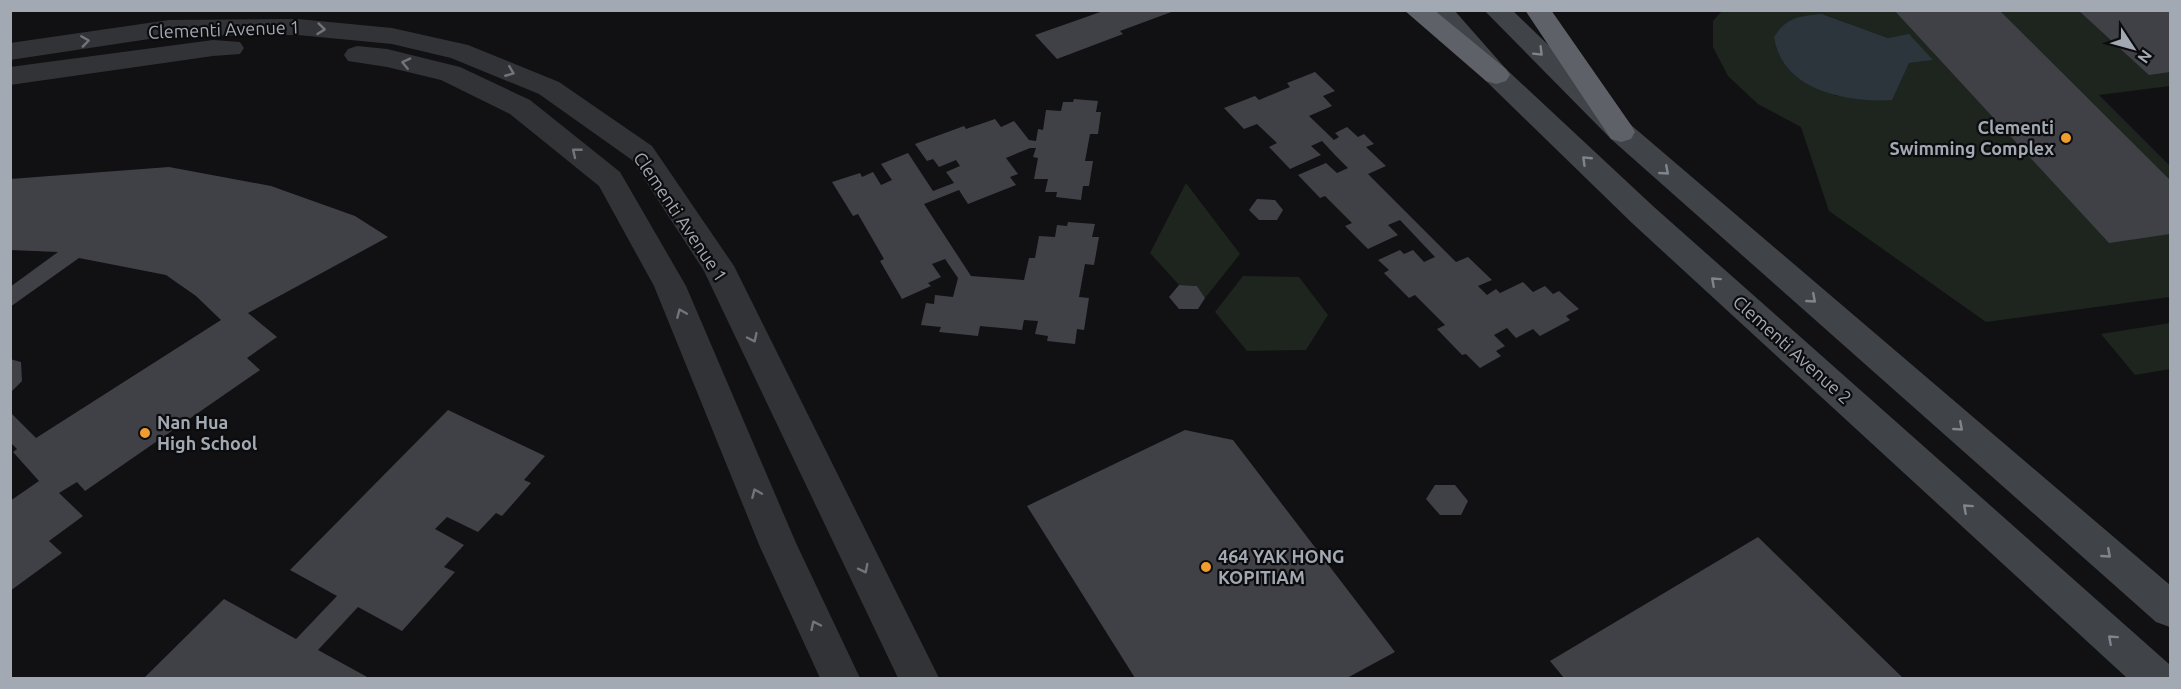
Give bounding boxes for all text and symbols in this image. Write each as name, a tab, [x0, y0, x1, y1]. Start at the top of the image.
street label: Clementi Avenue 1	[148, 16, 300, 42]
north arrow	[2103, 18, 2163, 78]
one-way arrow	[316, 22, 325, 35]
one-way arrow	[80, 35, 89, 47]
one-way arrow	[1532, 44, 1543, 55]
text: N	[2134, 47, 2156, 67]
one-way arrow	[401, 57, 411, 70]
one-way arrow	[503, 65, 514, 77]
place label: Clementi Swimming Complex	[1889, 117, 2054, 158]
marker: Clementi Swimming Complex	[2059, 131, 2073, 145]
one-way arrow	[572, 148, 583, 159]
street label: Clementi Avenue 1	[630, 148, 732, 285]
one-way arrow	[1582, 157, 1593, 168]
one-way arrow	[1658, 164, 1669, 175]
one-way arrow	[1712, 277, 1722, 288]
street label: Clementi Avenue 2	[1730, 291, 1856, 408]
one-way arrow	[1805, 292, 1815, 303]
one-way arrow	[676, 308, 688, 319]
one-way arrow	[745, 331, 757, 342]
place label: Nan Hua High School	[157, 412, 258, 453]
one-way arrow	[1952, 420, 1963, 431]
marker: Nan Hua High School	[138, 426, 152, 440]
one-way arrow	[751, 488, 763, 499]
one-way arrow	[1963, 504, 1974, 515]
place label: 464 YAK HONG KOPITIAM	[1218, 546, 1345, 587]
one-way arrow	[2100, 547, 2111, 558]
marker: 464 YAK HONG KOPITIAM	[1199, 560, 1213, 574]
one-way arrow	[857, 562, 868, 573]
one-way arrow	[811, 621, 823, 632]
one-way arrow	[2108, 635, 2119, 646]

